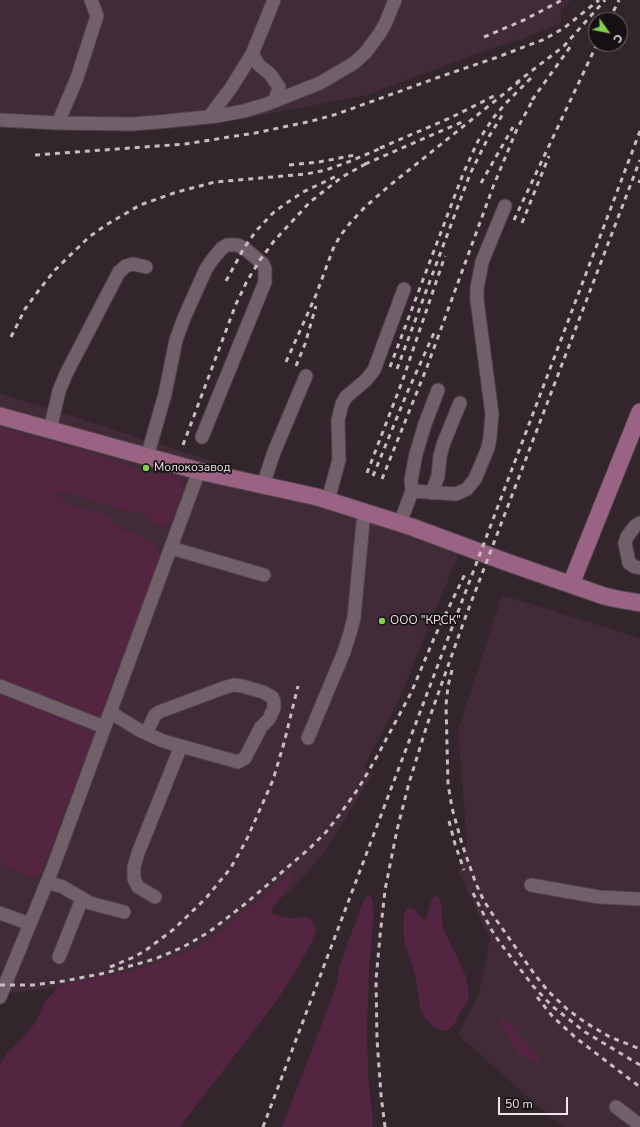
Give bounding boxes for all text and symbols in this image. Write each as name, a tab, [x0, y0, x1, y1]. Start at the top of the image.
north arrow	[588, 12, 628, 52]
text: С	[609, 31, 626, 45]
place label: Молокозавод	[154, 461, 231, 475]
marker: Молокозавод	[141, 463, 151, 473]
place label: ООО "КРСК"	[390, 614, 461, 628]
marker: ООО "КРСК"	[377, 616, 387, 626]
scale bar	[500, 1089, 570, 1115]
text: 50 m	[505, 1096, 533, 1112]

